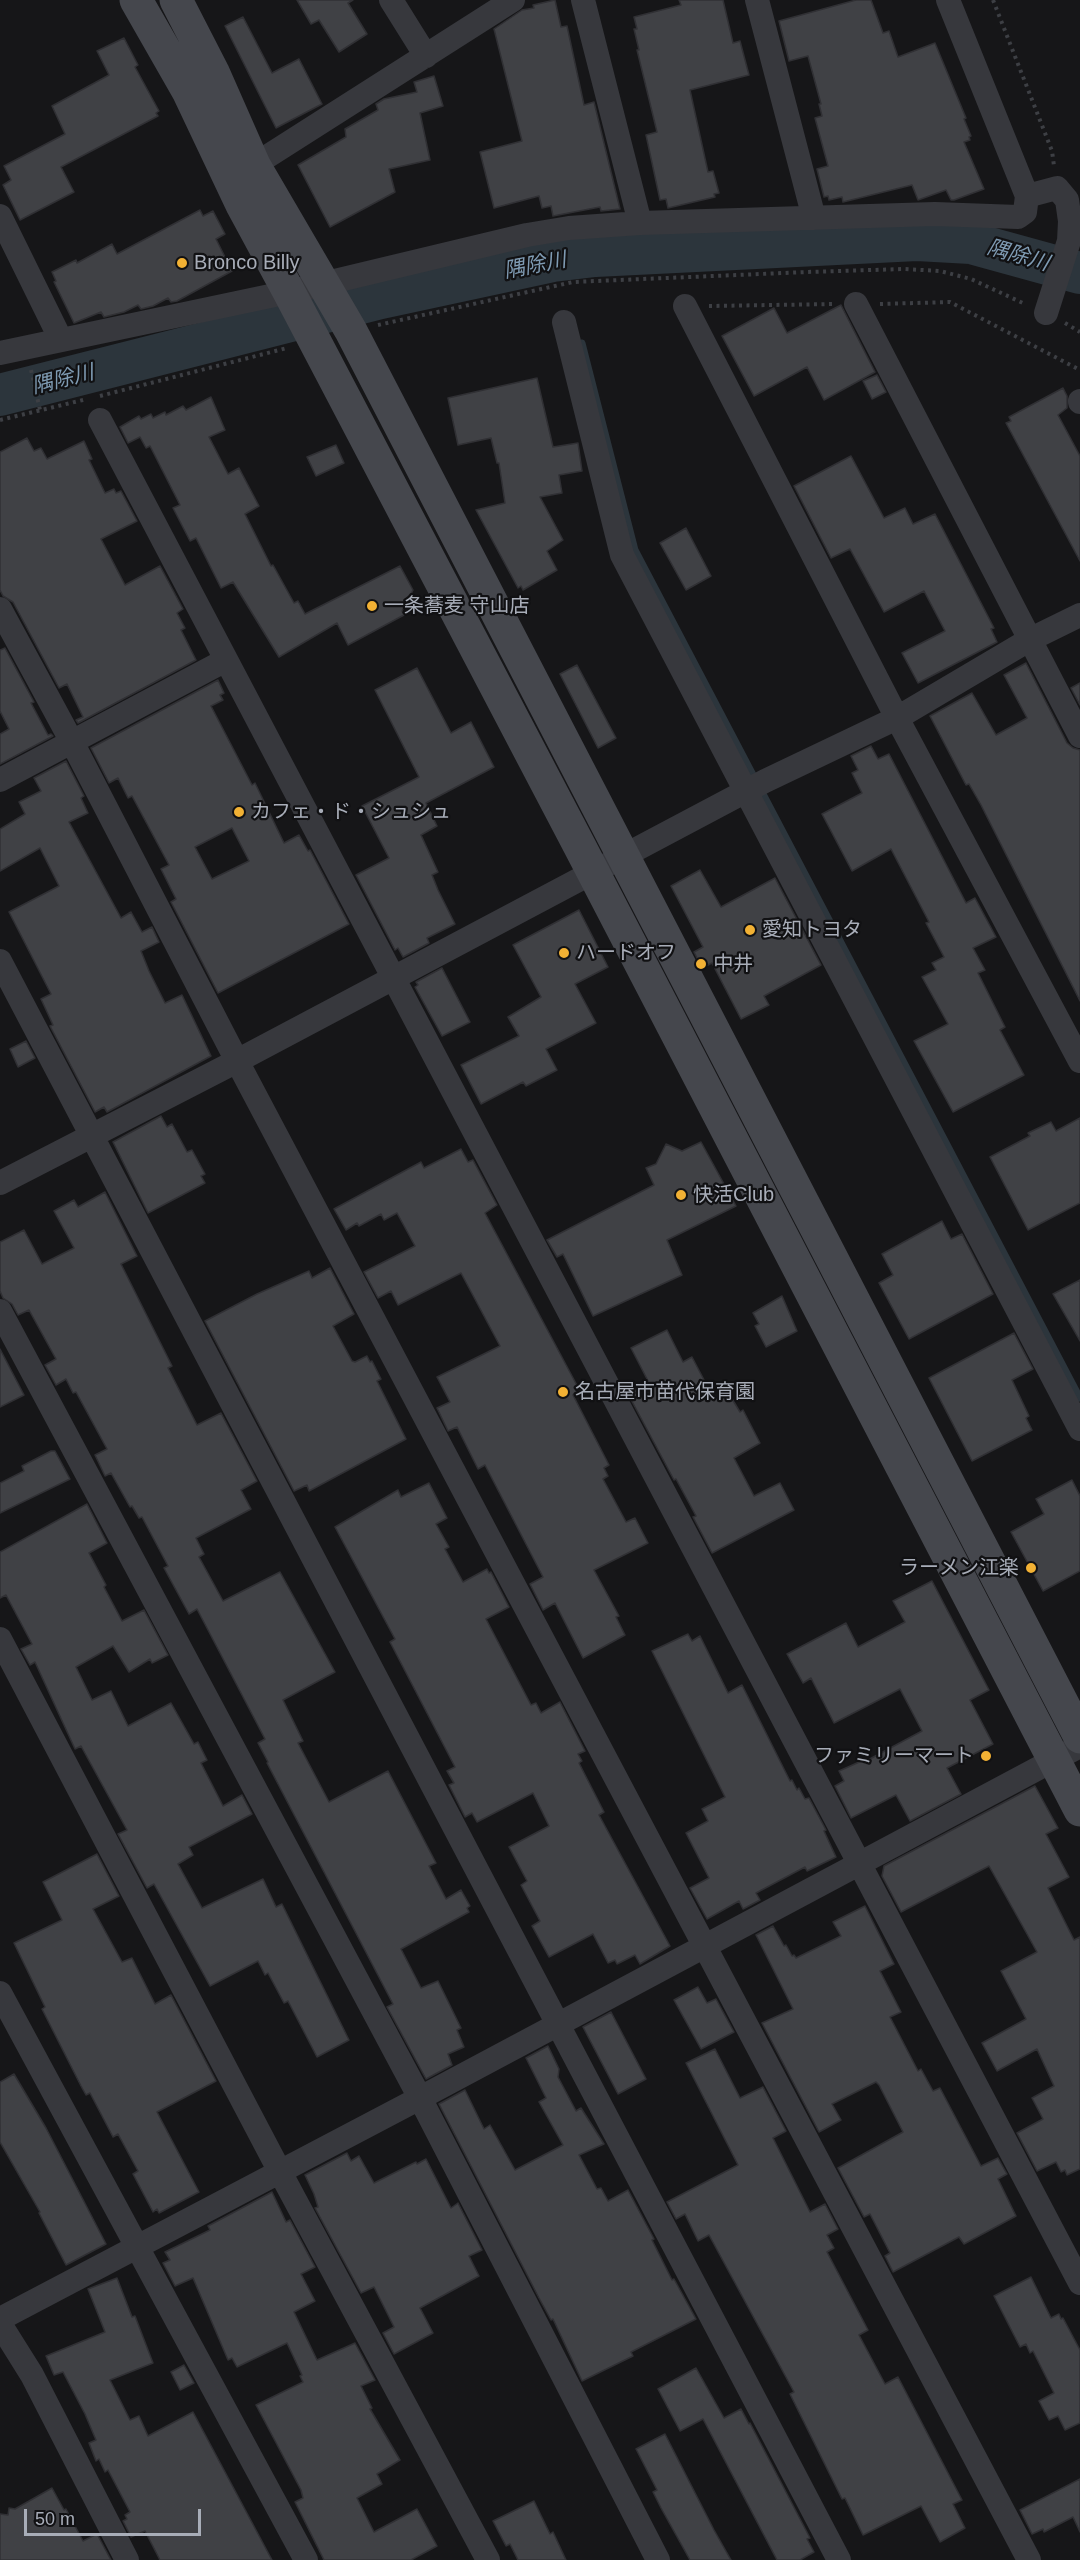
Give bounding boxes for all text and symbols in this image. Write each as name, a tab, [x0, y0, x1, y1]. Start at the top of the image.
water label: 隅除川	[984, 235, 1052, 277]
water label: 隅除川	[502, 248, 568, 284]
place label: Bronco Billy	[194, 251, 300, 275]
marker: Bronco Billy	[175, 256, 189, 270]
water label: 隅除川	[29, 360, 97, 400]
place label: 一条蕎麦 守山店	[384, 594, 530, 618]
marker: 一条蕎麦 守山店	[365, 599, 379, 613]
place label: カフェ・ド・シュシュ	[251, 800, 451, 824]
marker: カフェ・ド・シュシュ	[232, 805, 246, 819]
place label: 愛知トヨタ	[762, 918, 862, 942]
marker: 愛知トヨタ	[743, 923, 757, 937]
place label: ハードオフ	[576, 941, 676, 965]
marker: ハードオフ	[557, 946, 571, 960]
place label: 中井	[713, 952, 753, 976]
marker: 中井	[694, 957, 708, 971]
place label: 快活Club	[693, 1183, 774, 1207]
marker: 快活Club	[674, 1188, 688, 1202]
place label: 名古屋市苗代保育園	[575, 1380, 755, 1404]
marker: 名古屋市苗代保育園	[556, 1385, 570, 1399]
place label: ラーメン江楽	[899, 1556, 1019, 1580]
marker: ラーメン江楽	[1024, 1561, 1038, 1575]
place label: ファミリーマート	[814, 1744, 974, 1768]
marker: ファミリーマート	[979, 1749, 993, 1763]
scale bar	[27, 2497, 204, 2535]
text: 50 m	[35, 2509, 75, 2529]

